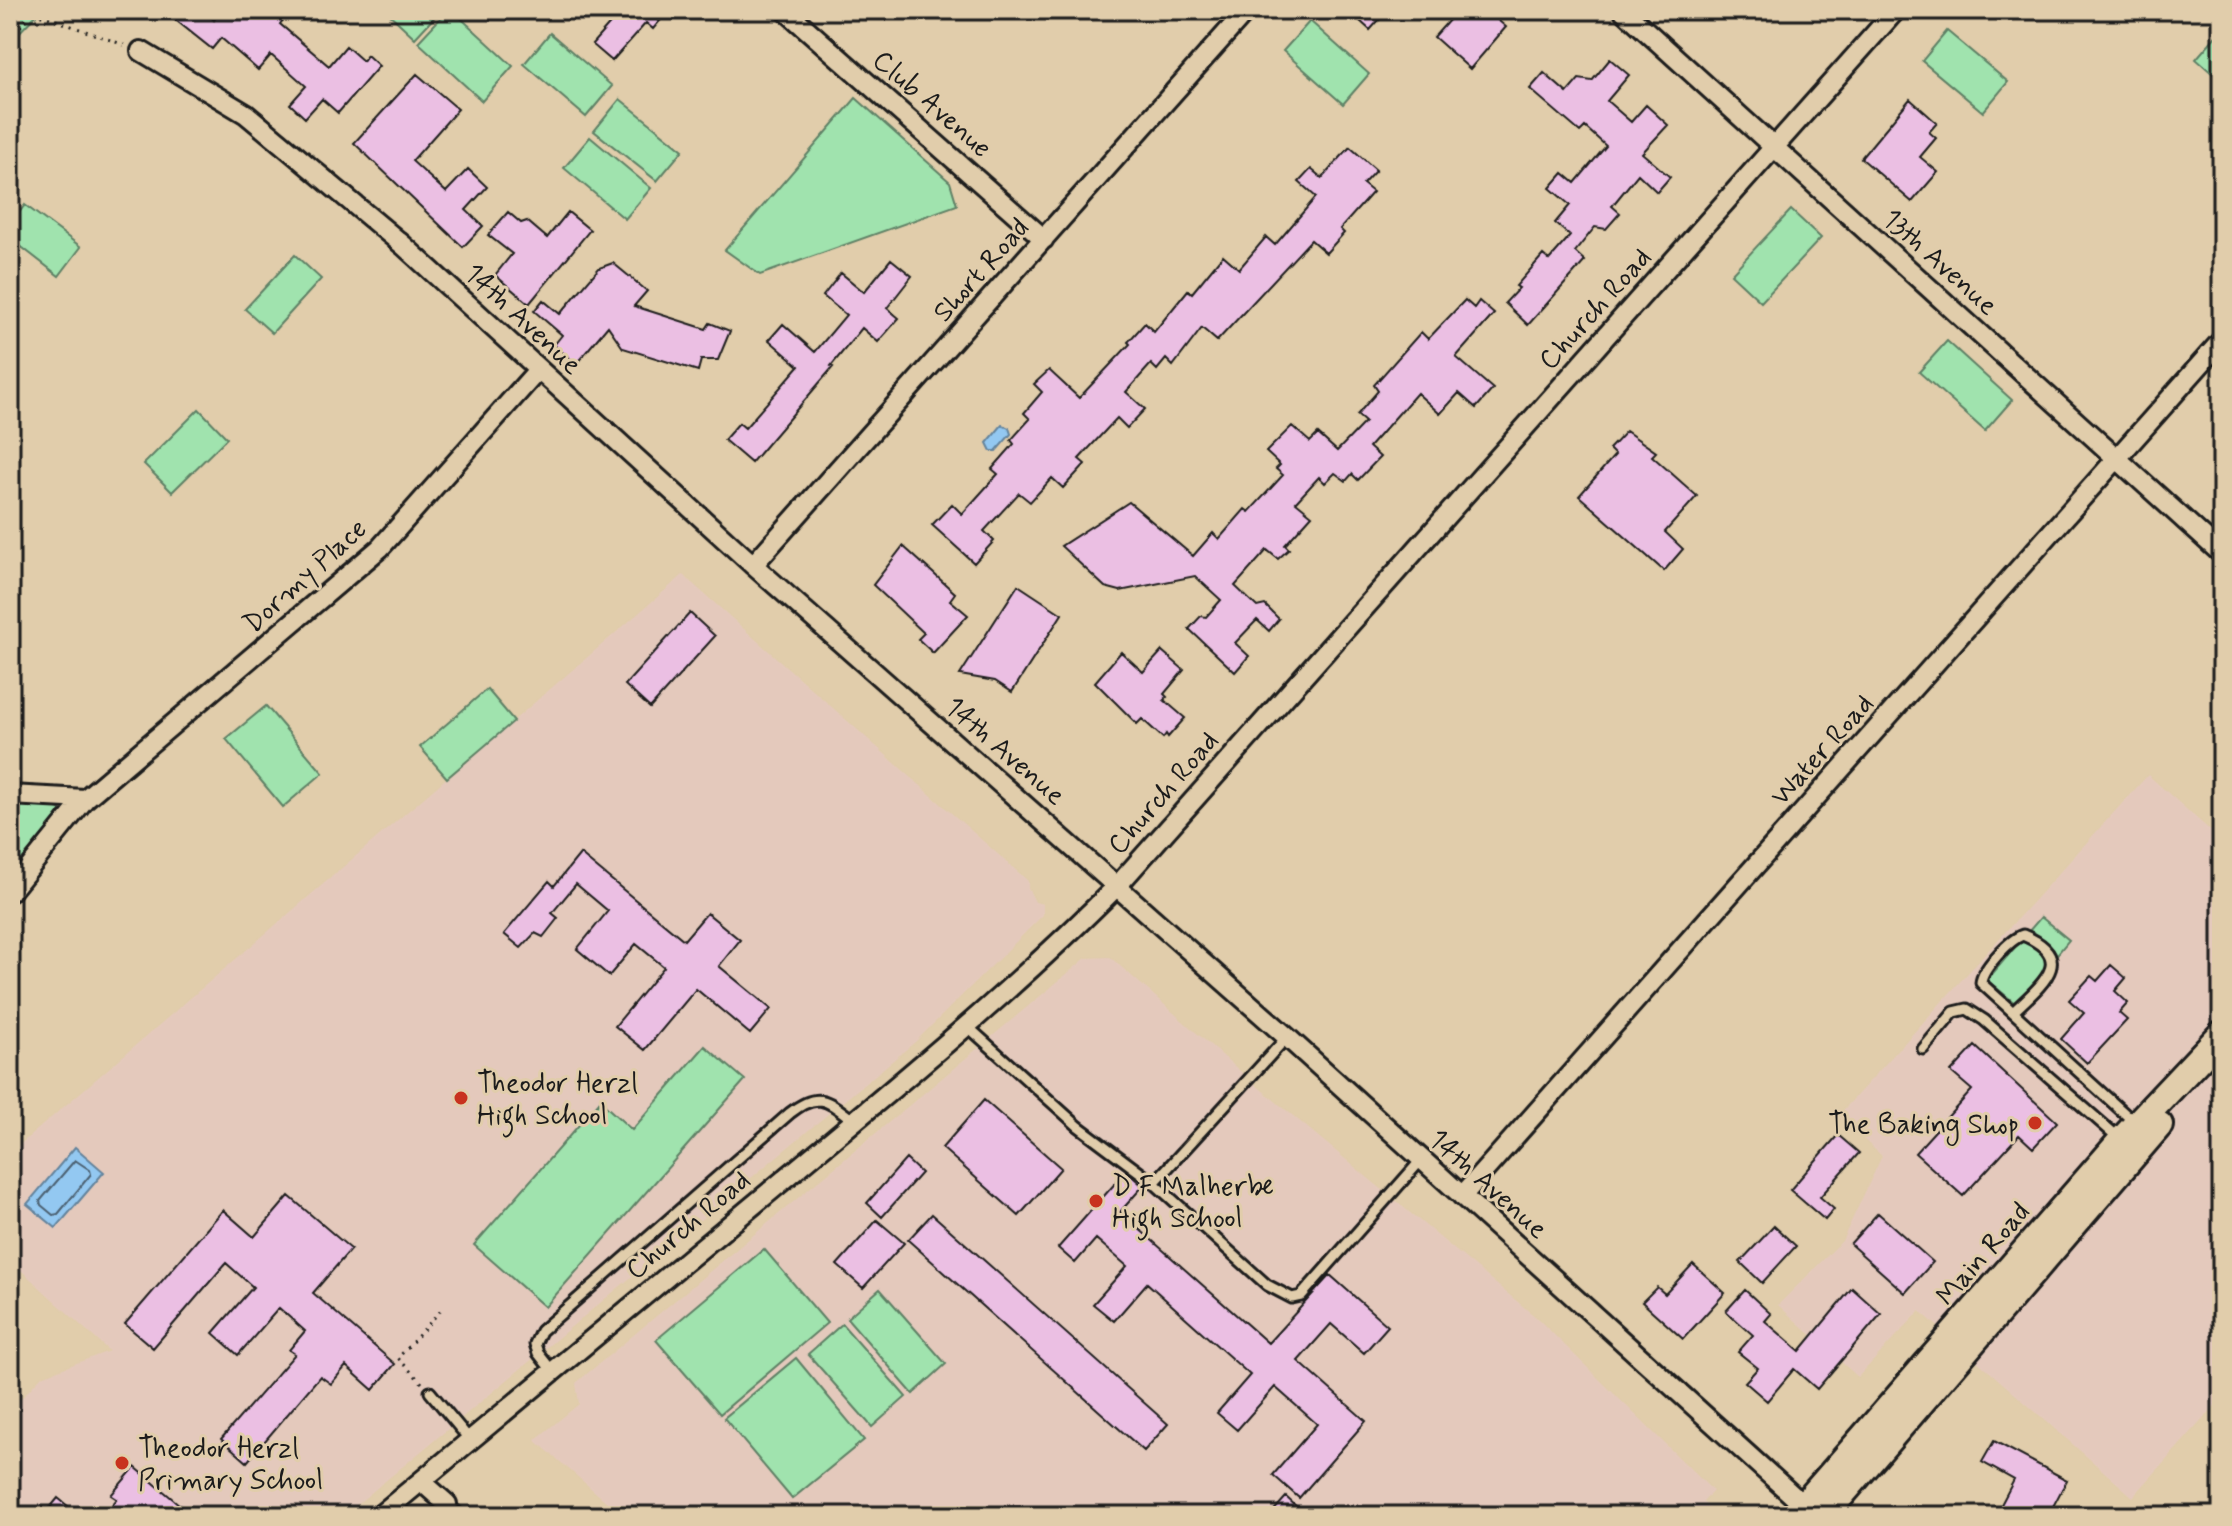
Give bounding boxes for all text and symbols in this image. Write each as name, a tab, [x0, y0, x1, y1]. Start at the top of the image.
street label: Club Avenue	[864, 43, 999, 167]
street label: 13th Avenue	[1874, 201, 2005, 325]
street label: Short Road	[925, 211, 1038, 330]
street label: Church Road	[1531, 241, 1661, 379]
street label: 14th Avenue	[455, 256, 589, 384]
street label: Dormy Place	[236, 511, 376, 642]
street label: Water Road	[1763, 687, 1883, 814]
street label: 14th Avenue	[936, 689, 1072, 815]
street label: Church Road	[1100, 724, 1228, 863]
place label: Theodor Herzl High School	[477, 1066, 638, 1138]
marker: Theodor Herzl High School	[452, 1089, 470, 1107]
place label: The Baking Shop	[1828, 1107, 2019, 1146]
marker: The Baking Shop	[2026, 1114, 2044, 1132]
street label: 14th Avenue	[1420, 1121, 1555, 1248]
street label: Church Road	[618, 1163, 759, 1289]
place label: D F Malherbe High School	[1112, 1169, 1274, 1241]
marker: D F Malherbe High School	[1087, 1192, 1105, 1210]
street label: Main Road	[1929, 1195, 2039, 1314]
place label: Theodor Herzl Primary School	[138, 1431, 323, 1500]
marker: Theodor Herzl Primary School	[113, 1454, 131, 1472]

